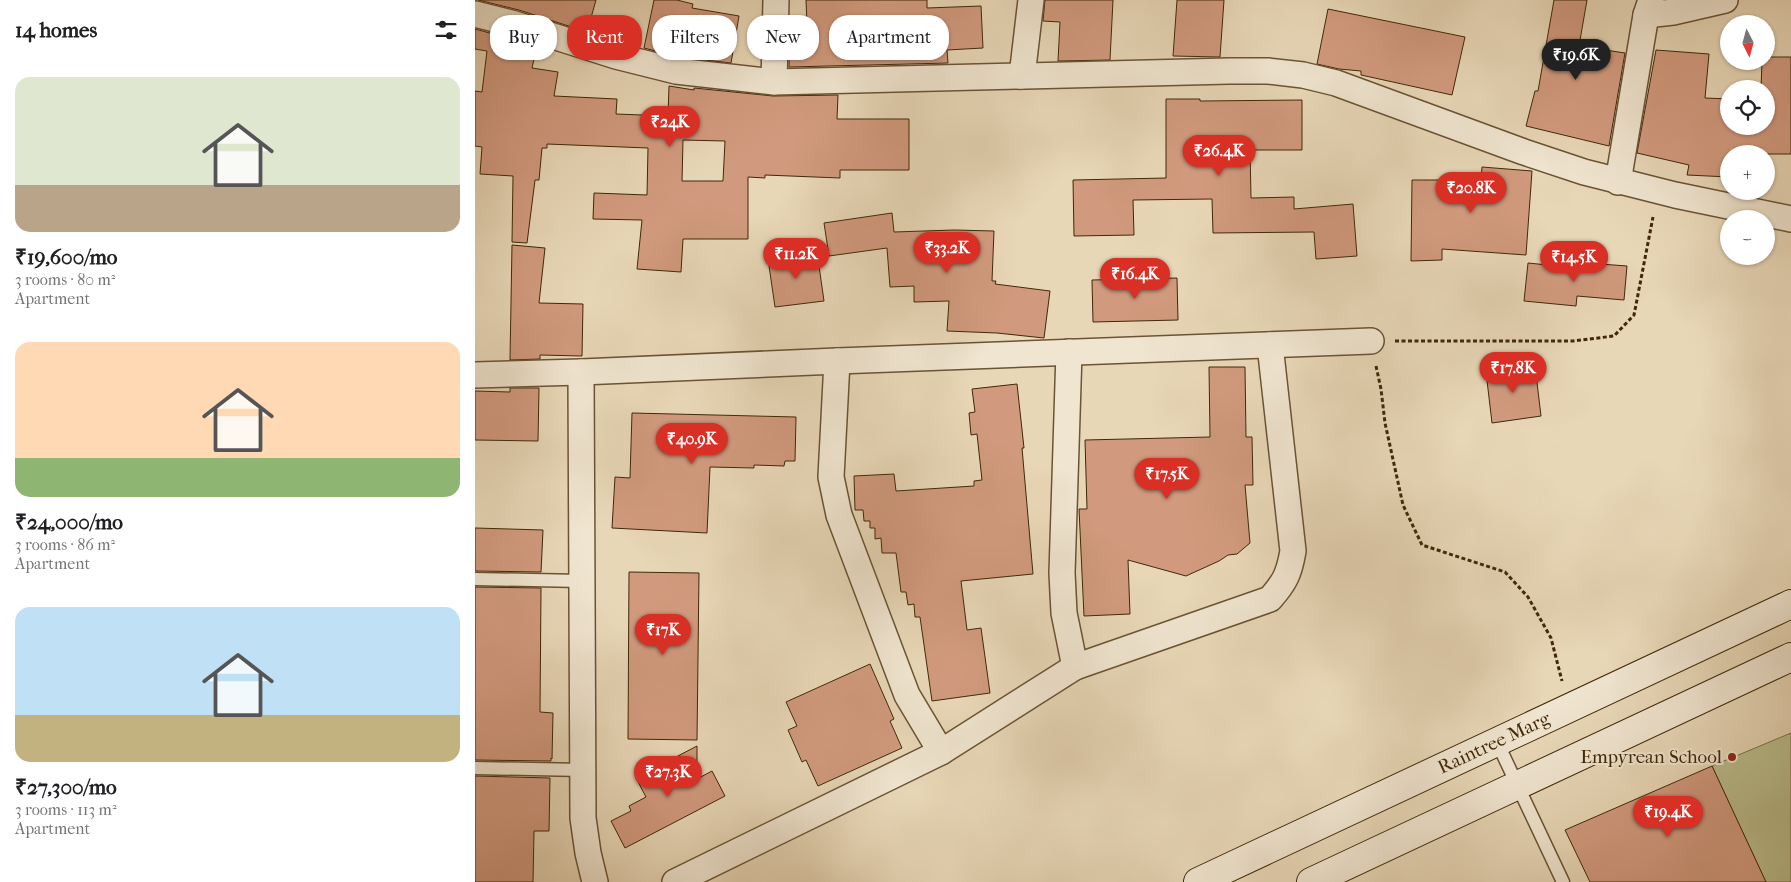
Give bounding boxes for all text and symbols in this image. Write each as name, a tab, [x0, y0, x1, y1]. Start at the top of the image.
chip: Buy	[490, 15, 557, 60]
chip: Rent	[567, 15, 642, 60]
chip: Filters	[652, 15, 737, 60]
chip: New	[747, 15, 819, 60]
chip: Apartment	[829, 15, 949, 60]
north arrow	[1720, 15, 1775, 70]
map controls	[1720, 15, 1775, 265]
icon: filters	[432, 16, 460, 44]
text: 14 homes	[15, 18, 97, 42]
pin: ₹19.6K	[1535, 38, 1617, 81]
text: ₹19.6K	[1553, 45, 1599, 64]
button: locate	[1720, 80, 1775, 135]
pin: ₹24K	[640, 106, 700, 148]
icon: home	[193, 110, 283, 200]
text: ₹24K	[651, 112, 689, 131]
pin: ₹26.4K	[1178, 134, 1260, 177]
text: ₹26.4K	[1194, 141, 1244, 160]
button: +	[1720, 145, 1775, 200]
pin: ₹20.8K	[1430, 172, 1512, 214]
text: ₹20.8K	[1447, 178, 1495, 197]
button: −	[1720, 210, 1775, 265]
pin: ₹33.2K	[906, 232, 988, 274]
pin: ₹11.2K	[755, 238, 837, 280]
text: ₹33.2K	[924, 238, 970, 257]
pin: ₹14.5K	[1533, 240, 1615, 283]
text: ₹11.2K	[774, 244, 818, 263]
text: ₹19,600/mo	[15, 245, 117, 269]
text: ₹14.5K	[1551, 247, 1597, 266]
pin: ₹16.4K	[1094, 258, 1176, 300]
text: ₹16.4K	[1111, 264, 1159, 283]
text: 3 rooms · 80 m²	[15, 270, 115, 289]
text: Apartment	[15, 289, 90, 308]
pin: ₹17.8K	[1472, 352, 1554, 394]
text: ₹17.8K	[1490, 358, 1536, 377]
icon: home	[193, 375, 283, 465]
pin: ₹40.9K	[651, 422, 733, 465]
text: ₹40.9K	[667, 429, 717, 448]
pin: ₹17.5K	[1126, 458, 1208, 500]
text: ₹17.5K	[1145, 464, 1189, 483]
text: ₹24,000/mo	[15, 510, 123, 534]
text: 3 rooms · 86 m²	[15, 535, 115, 554]
text: Apartment	[15, 554, 90, 573]
pin: ₹17K	[633, 614, 693, 656]
text: ₹17K	[646, 620, 680, 639]
icon: home	[193, 640, 283, 730]
street label: Raintree Marg	[1434, 707, 1554, 779]
place label: Empyrean School	[1580, 746, 1722, 768]
marker: Empyrean School	[1726, 751, 1738, 763]
pin: ₹27.3K	[627, 756, 709, 798]
text: ₹27.3K	[645, 762, 691, 781]
text: ₹27,300/mo	[15, 775, 117, 799]
pin: ₹19.4K	[1627, 796, 1709, 838]
text: 3 rooms · 113 m²	[15, 800, 116, 819]
text: ₹19.4K	[1644, 802, 1692, 821]
text: Apartment	[15, 819, 90, 838]

